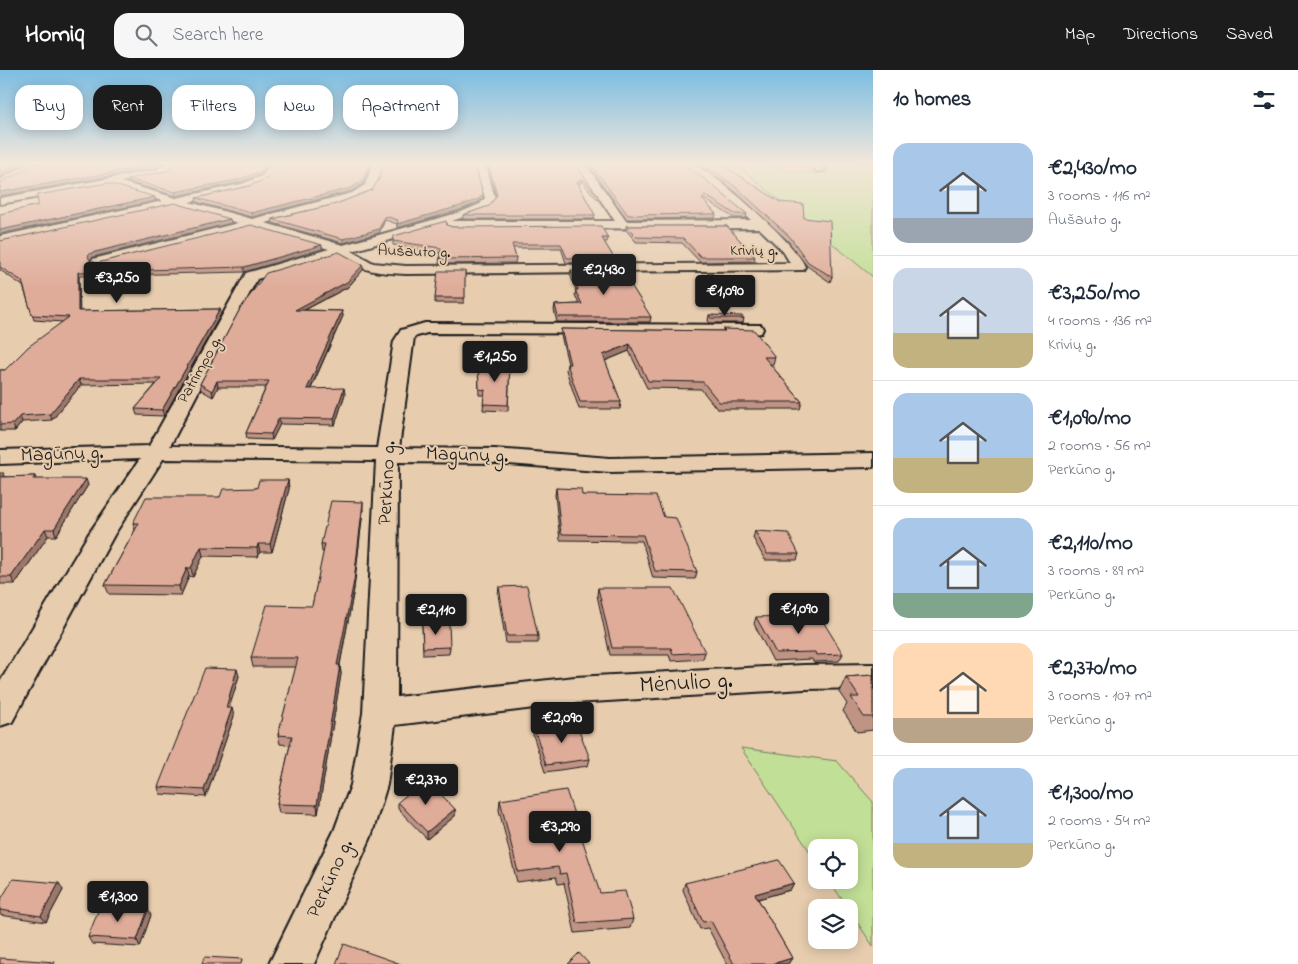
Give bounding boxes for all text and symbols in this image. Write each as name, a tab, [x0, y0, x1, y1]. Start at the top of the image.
search box	[114, 13, 464, 58]
text: Homiq	[25, 18, 84, 53]
icon: search	[132, 21, 160, 49]
text: Search here	[172, 22, 263, 49]
text: Map	[1065, 22, 1095, 48]
text: Directions	[1123, 22, 1198, 48]
text: Saved	[1226, 22, 1273, 48]
chip: Buy	[15, 85, 83, 130]
chip: Rent	[93, 85, 162, 130]
chip: Filters	[172, 85, 255, 130]
chip: New	[265, 85, 333, 130]
chip: Apartment	[343, 85, 458, 130]
text: 10 homes	[893, 85, 971, 115]
icon: filters	[1250, 86, 1278, 114]
text: €2,430/mo	[1048, 154, 1137, 184]
icon: home	[933, 163, 993, 223]
text: 3 rooms · 116 m²	[1048, 184, 1151, 208]
text: Aušauto g.	[1048, 208, 1121, 232]
street label: Aušauto g.	[377, 239, 451, 265]
street label: Krivių g.	[730, 239, 778, 263]
pin: €2,430	[563, 254, 645, 296]
text: €2,430	[583, 258, 625, 282]
pin: €3,250	[76, 262, 158, 304]
text: €3,250	[95, 266, 139, 290]
pin: €1,090	[684, 274, 766, 317]
text: €1,090	[706, 279, 744, 303]
text: €3,250/mo	[1048, 279, 1140, 309]
icon: home	[933, 288, 993, 348]
text: 4 rooms · 136 m²	[1048, 309, 1152, 333]
street label: Patrimpo g.	[172, 332, 228, 408]
text: Krivių g.	[1048, 333, 1096, 357]
pin: €1,250	[454, 340, 536, 383]
text: €1,250	[473, 345, 517, 369]
text: €1,090/mo	[1048, 404, 1131, 434]
icon: home	[933, 413, 993, 473]
text: 2 rooms · 56 m²	[1048, 434, 1151, 458]
street label: Magūnų g.	[20, 439, 104, 472]
street label: Perkūno g.	[371, 440, 406, 526]
street label: Magūnų g.	[425, 440, 509, 473]
text: Perkūno g.	[1048, 458, 1115, 482]
text: €2,110/mo	[1048, 529, 1133, 559]
icon: home	[933, 538, 993, 598]
text: 3 rooms · 89 m²	[1048, 559, 1144, 583]
text: Perkūno g.	[1048, 583, 1115, 607]
pin: €1,090	[758, 592, 840, 635]
pin: €2,110	[395, 594, 477, 636]
text: €1,090	[780, 597, 818, 621]
text: €2,110	[417, 598, 455, 622]
text: €2,370/mo	[1048, 654, 1137, 684]
icon: home	[933, 663, 993, 723]
street label: Mėnulio g.	[638, 664, 734, 704]
text: 3 rooms · 107 m²	[1048, 684, 1152, 708]
pin: €2,090	[521, 702, 603, 744]
text: €2,090	[542, 706, 582, 730]
text: Perkūno g.	[1048, 708, 1115, 732]
pin: €2,370	[385, 764, 467, 806]
text: €2,370	[405, 768, 447, 792]
text: €1,300/mo	[1048, 779, 1133, 809]
icon: home	[933, 788, 993, 848]
text: 2 rooms · 54 m²	[1048, 809, 1150, 833]
pin: €3,290	[519, 810, 601, 853]
text: €3,290	[540, 815, 580, 839]
text: Perkūno g.	[1048, 833, 1115, 857]
street label: Perkūno g.	[300, 835, 363, 924]
map controls	[808, 839, 858, 949]
button: locate	[808, 839, 858, 889]
pin: €1,300	[77, 880, 159, 923]
text: €1,300	[98, 885, 138, 909]
button: layers	[808, 899, 858, 949]

